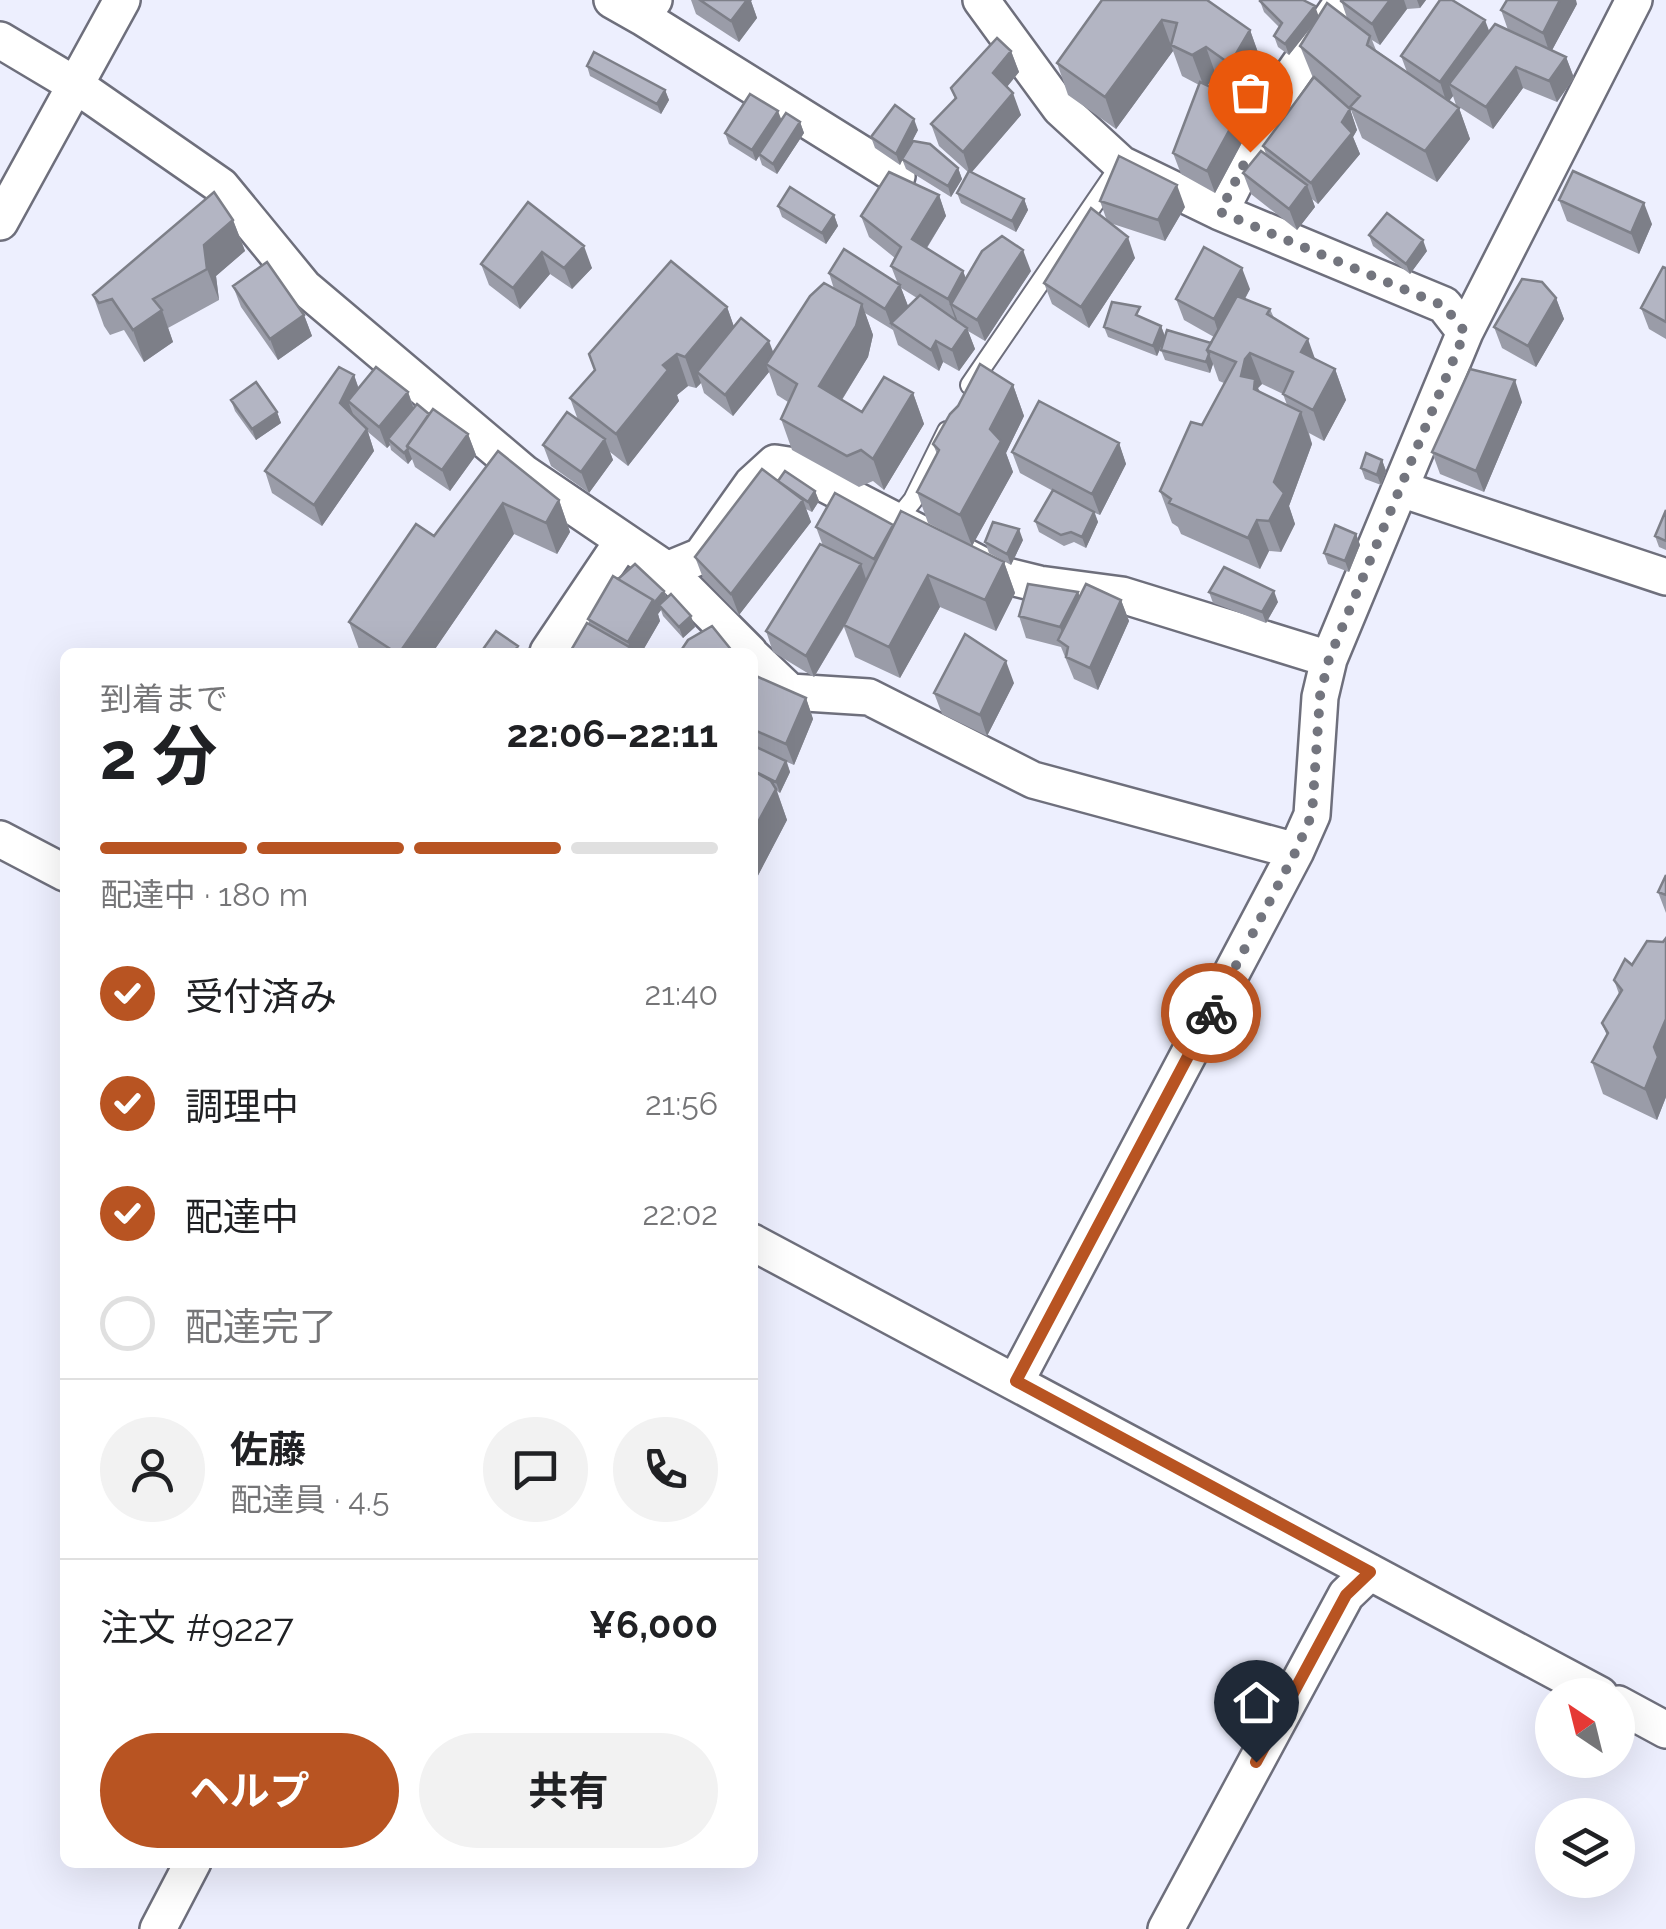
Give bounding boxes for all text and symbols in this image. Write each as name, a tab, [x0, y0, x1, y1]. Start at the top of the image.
pin	[1208, 50, 1293, 153]
icon: bag	[1223, 65, 1278, 120]
text: 到着まで	[100, 680, 228, 717]
text: 22:06–22:11	[507, 711, 718, 756]
text: 2 分	[100, 718, 217, 794]
text: 配達中 · 180 m	[100, 876, 308, 913]
courier	[1161, 963, 1261, 1063]
icon: check	[100, 966, 155, 1021]
text: 受付済み	[185, 974, 337, 1019]
text: 21:40	[645, 975, 718, 1012]
icon: bike	[1184, 986, 1239, 1041]
icon: check	[100, 1076, 155, 1131]
text: 調理中	[185, 1084, 299, 1129]
text: 21:56	[645, 1085, 718, 1122]
icon: check	[100, 1186, 155, 1241]
text: 配達中	[185, 1194, 299, 1239]
text: 22:02	[642, 1195, 718, 1232]
text: 配達完了	[185, 1304, 337, 1349]
button: person	[100, 1417, 205, 1522]
button: chat	[483, 1417, 588, 1522]
button: phone	[613, 1417, 718, 1522]
text: 佐藤	[230, 1427, 306, 1472]
text: 配達員 · 4.5	[230, 1481, 389, 1518]
text: ¥6,000	[589, 1602, 718, 1647]
text: 注文 #9227	[100, 1605, 294, 1650]
pin	[1214, 1660, 1299, 1763]
icon: home	[1229, 1675, 1284, 1730]
north arrow	[1535, 1678, 1635, 1778]
map controls	[1535, 1678, 1635, 1898]
button: ヘルプ	[100, 1733, 399, 1848]
button: 共有	[419, 1733, 718, 1848]
button: layers	[1535, 1798, 1635, 1898]

